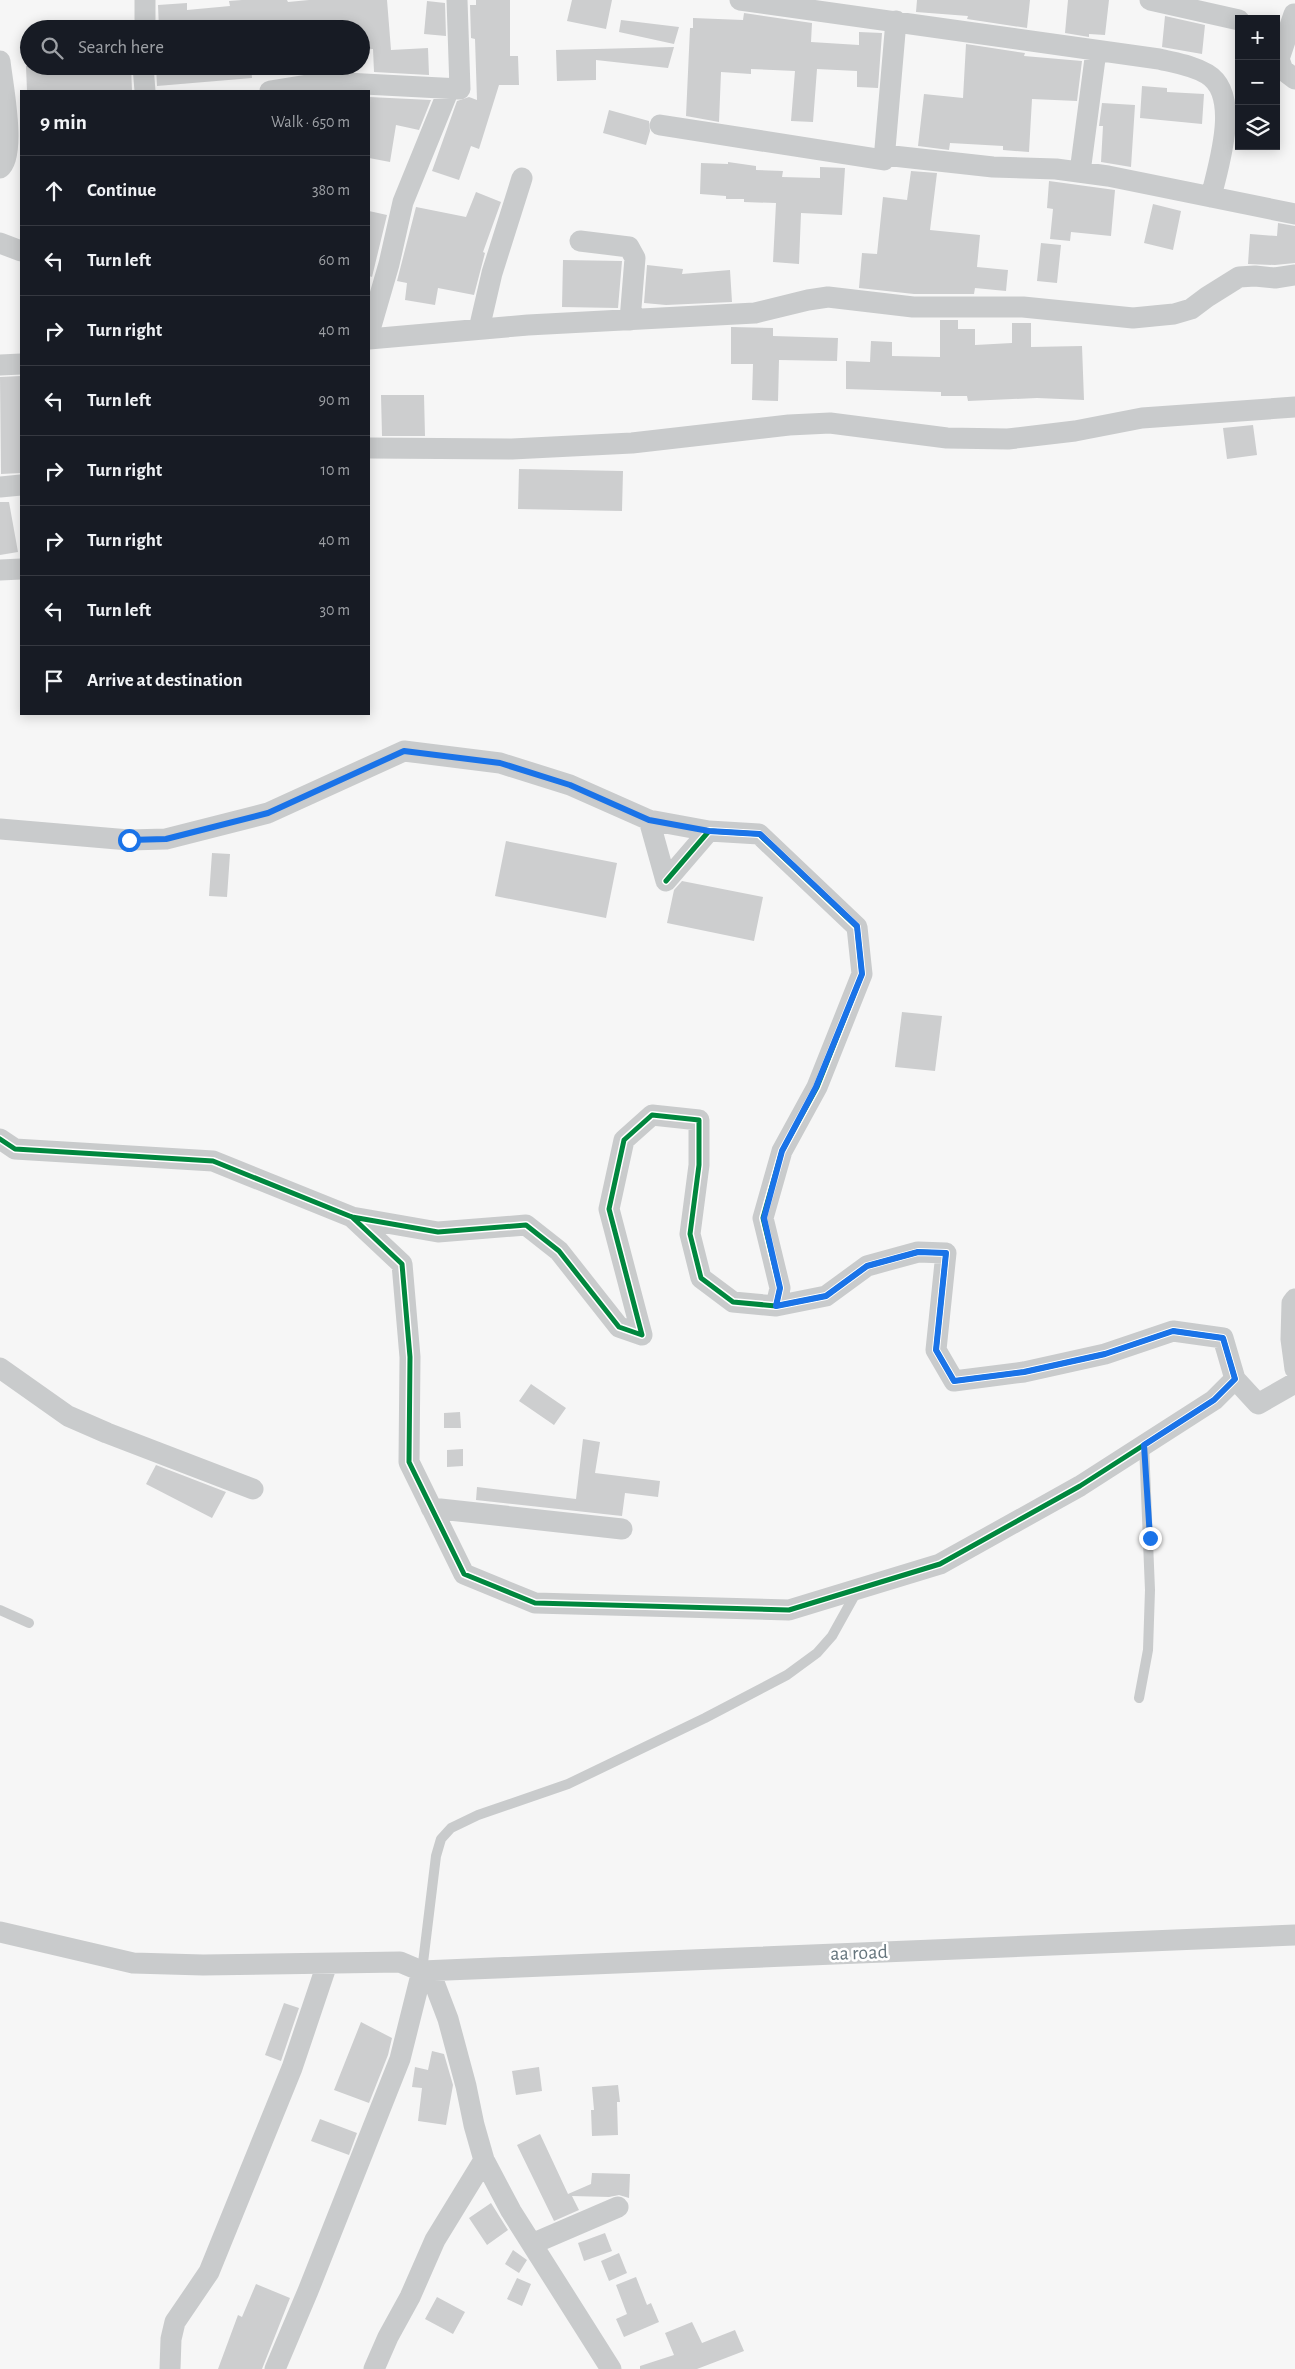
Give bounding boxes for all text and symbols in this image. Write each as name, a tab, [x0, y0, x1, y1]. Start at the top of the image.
map controls	[1235, 15, 1280, 150]
button: +	[1235, 15, 1280, 60]
search box	[20, 20, 370, 75]
icon: search	[38, 34, 66, 62]
text: Search here	[78, 38, 164, 57]
button: −	[1235, 60, 1280, 105]
button: layers	[1235, 105, 1280, 150]
text: 9 min	[40, 112, 87, 133]
text: Walk · 650 m	[271, 114, 350, 130]
icon: ahead	[40, 177, 68, 205]
text: Continue	[87, 181, 156, 200]
text: 380 m	[312, 182, 350, 198]
icon: left	[40, 247, 68, 275]
text: Turn left	[87, 251, 151, 270]
text: 60 m	[319, 252, 350, 268]
icon: right	[40, 317, 68, 345]
text: Turn right	[87, 321, 162, 340]
text: 40 m	[318, 322, 350, 338]
icon: left	[40, 387, 68, 415]
text: Turn left	[87, 391, 151, 410]
text: 90 m	[319, 392, 350, 408]
icon: right	[40, 457, 68, 485]
text: Turn right	[87, 461, 162, 480]
text: 10 m	[321, 462, 350, 478]
icon: right	[40, 527, 68, 555]
text: Turn right	[87, 531, 162, 550]
text: 40 m	[318, 532, 350, 548]
icon: left	[40, 597, 68, 625]
text: Turn left	[87, 601, 151, 620]
text: 30 m	[320, 602, 350, 618]
icon: arrive	[40, 667, 68, 695]
text: Arrive at destination	[87, 671, 243, 690]
route start	[118, 829, 141, 852]
route end	[1139, 1527, 1162, 1550]
street label: aa road	[830, 1942, 888, 1964]

